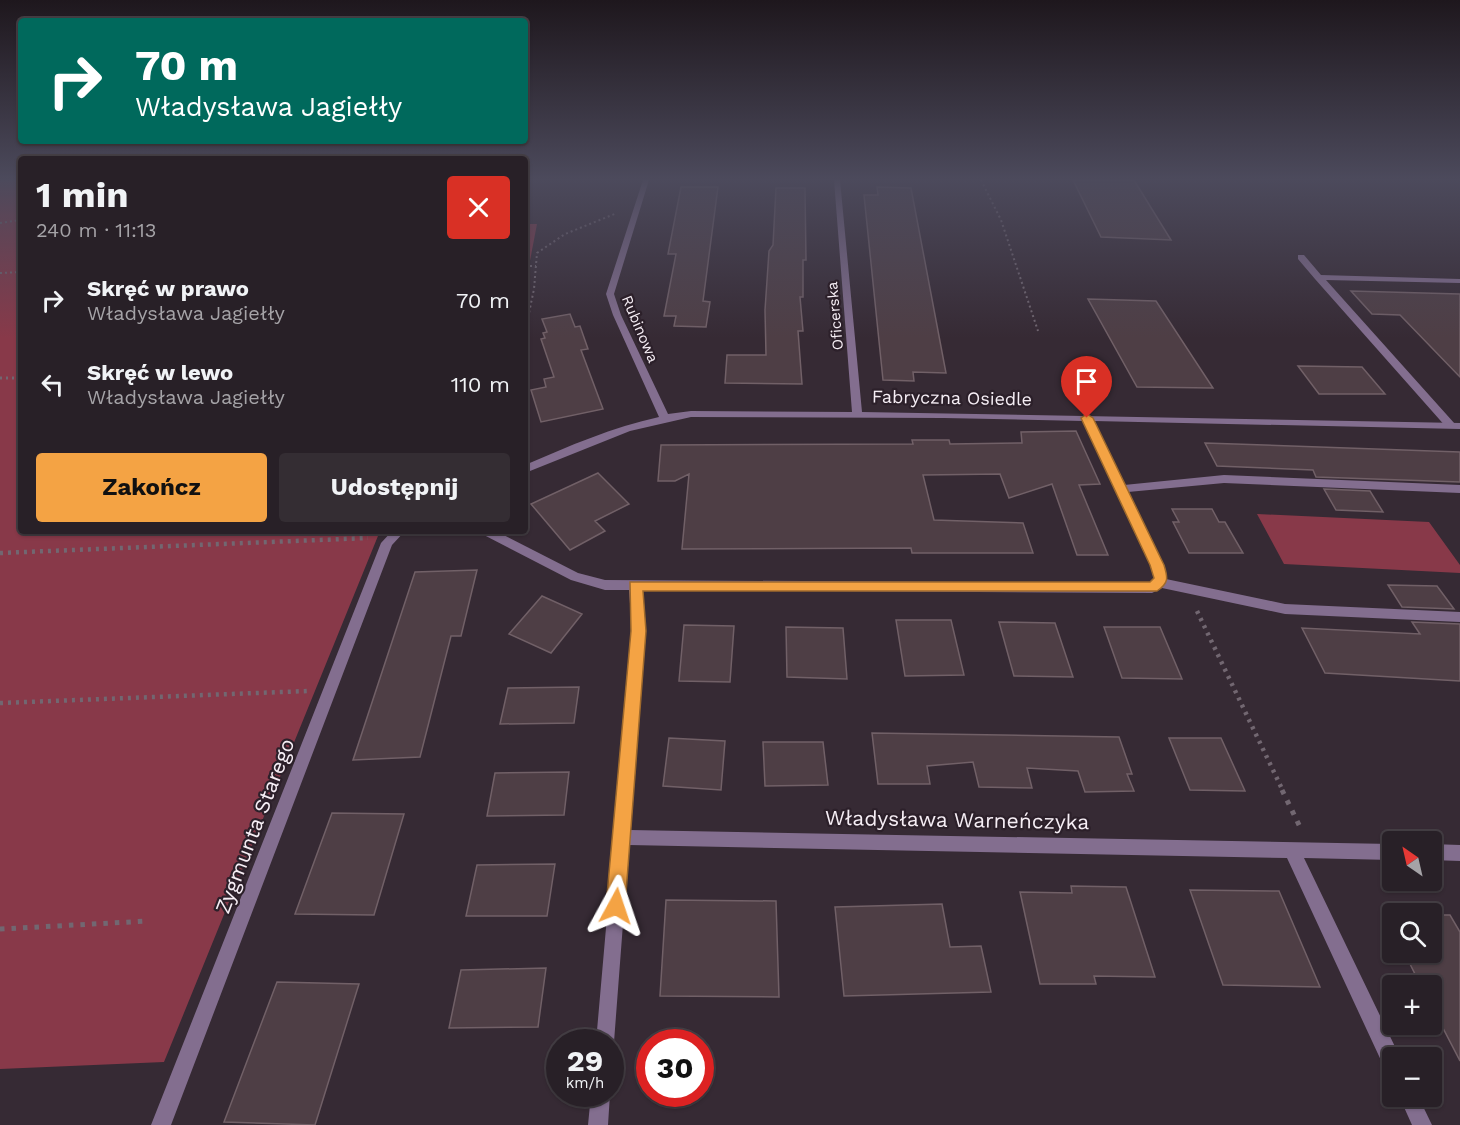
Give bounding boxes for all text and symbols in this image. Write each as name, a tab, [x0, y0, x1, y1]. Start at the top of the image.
text: 70 m	[135, 41, 238, 90]
icon: right	[36, 42, 114, 120]
text: Władysława Jagiełły	[135, 91, 402, 123]
text: 1 min	[36, 174, 128, 216]
button: close	[447, 176, 510, 239]
text: 240 m · 11:13	[36, 218, 156, 242]
text: Skręć w prawo	[87, 276, 249, 301]
street label: Oficerska	[823, 280, 847, 351]
icon: right	[36, 284, 69, 317]
text: 70 m	[456, 288, 510, 313]
street label: Rubinowa	[618, 293, 662, 366]
text: Władysława Jagiełły	[87, 301, 285, 325]
pin	[1061, 356, 1112, 418]
text: Skręć w lewo	[87, 360, 233, 385]
icon: arrive	[1070, 365, 1103, 398]
icon: left	[36, 368, 69, 401]
text: 110 m	[451, 372, 510, 397]
text: Władysława Jagiełły	[87, 385, 285, 409]
street label: Fabryczna Osiedle	[872, 386, 1032, 409]
button: Zakończ	[36, 453, 267, 522]
button: Udostępnij	[279, 453, 510, 522]
street label: Zygmunta Starego	[210, 735, 299, 917]
street label: Władysława Warneńczyka	[825, 805, 1090, 834]
north arrow	[1382, 831, 1442, 891]
map controls	[1382, 831, 1442, 1107]
position arrow	[584, 874, 648, 938]
button: search	[1382, 903, 1442, 963]
button: +	[1382, 975, 1442, 1035]
speed limit sign: 30	[636, 1029, 714, 1107]
text: 29	[567, 1043, 603, 1078]
button: −	[1382, 1047, 1442, 1107]
text: km/h	[566, 1074, 604, 1092]

